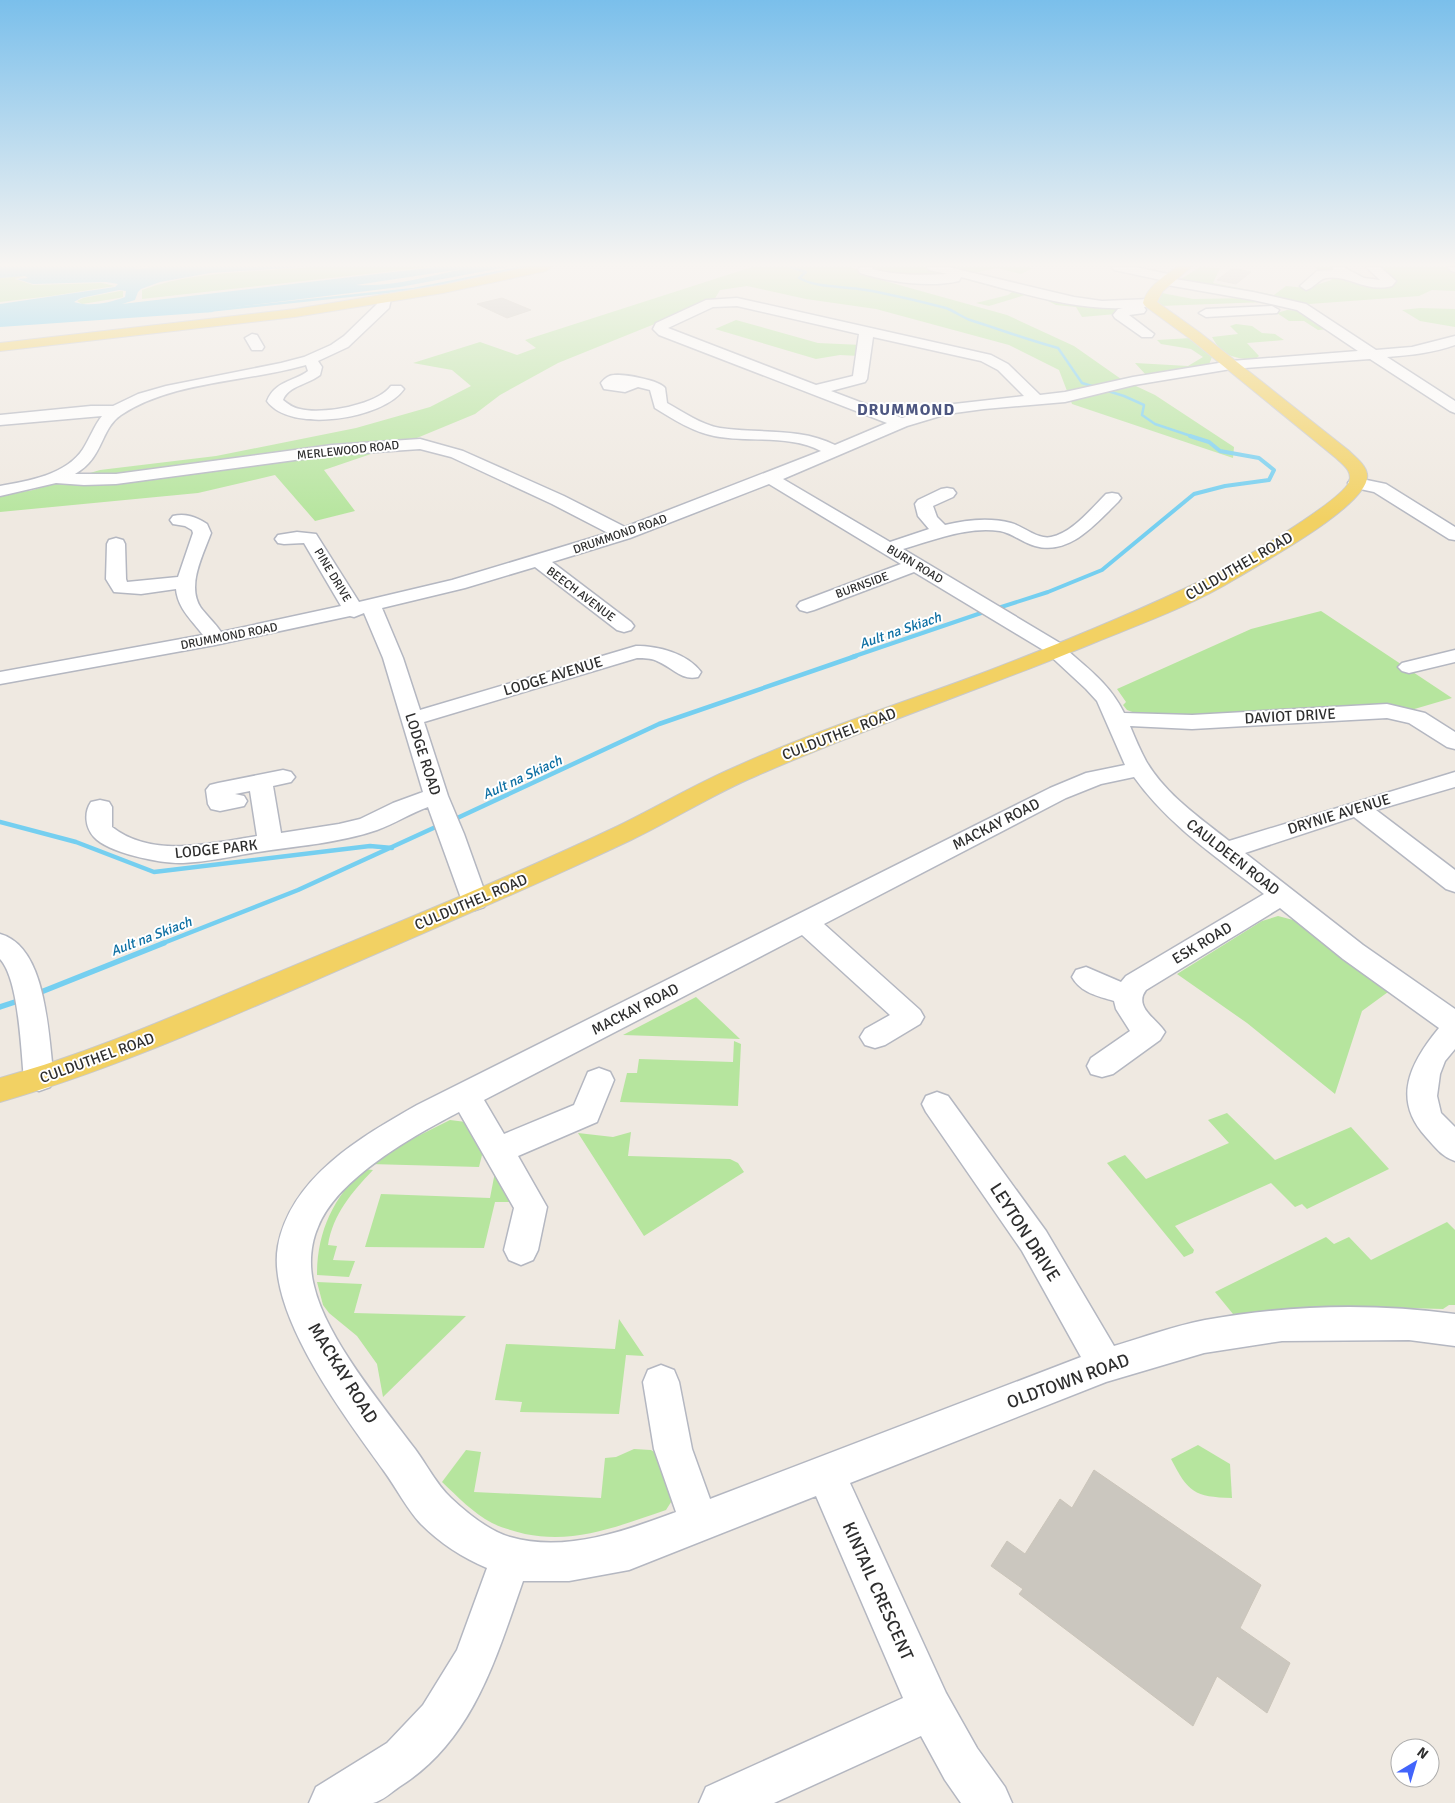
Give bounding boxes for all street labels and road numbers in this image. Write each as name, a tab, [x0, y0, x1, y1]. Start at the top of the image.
street label: MERLEWOOD ROAD	[296, 438, 400, 463]
street label: DRUMMOND ROAD	[571, 511, 669, 558]
street label: CULDUTHEL ROAD	[1182, 528, 1296, 604]
street label: BURN ROAD	[884, 542, 946, 587]
street label: PINE DRIVE	[311, 546, 355, 605]
street label: BEECH AVENUE	[543, 564, 618, 625]
street label: BURNSIDE	[834, 569, 891, 602]
street label: DRUMMOND ROAD	[179, 620, 279, 653]
street label: LODGE AVENUE	[501, 652, 605, 700]
street label: CULDUTHEL ROAD	[779, 704, 899, 764]
street label: DAVIOT DRIVE	[1244, 705, 1336, 727]
street label: LODGE ROAD	[401, 710, 445, 798]
street label: DRYNIE AVENUE	[1285, 790, 1393, 838]
street label: MACKAY ROAD	[949, 794, 1043, 854]
street label: CAULDEEN ROAD	[1183, 815, 1283, 899]
street label: LODGE PARK	[174, 836, 258, 862]
street label: CULDUTHEL ROAD	[412, 870, 530, 934]
street label: ESK ROAD	[1169, 918, 1235, 968]
street label: MACKAY ROAD	[588, 979, 682, 1039]
street label: CULDUTHEL ROAD	[37, 1029, 157, 1087]
street label: LEYTON DRIVE	[985, 1179, 1065, 1285]
street label: MACKAY ROAD	[303, 1318, 383, 1428]
street label: OLDTOWN ROAD	[1004, 1349, 1132, 1413]
street label: KINTAIL CRESCENT	[838, 1518, 918, 1664]

